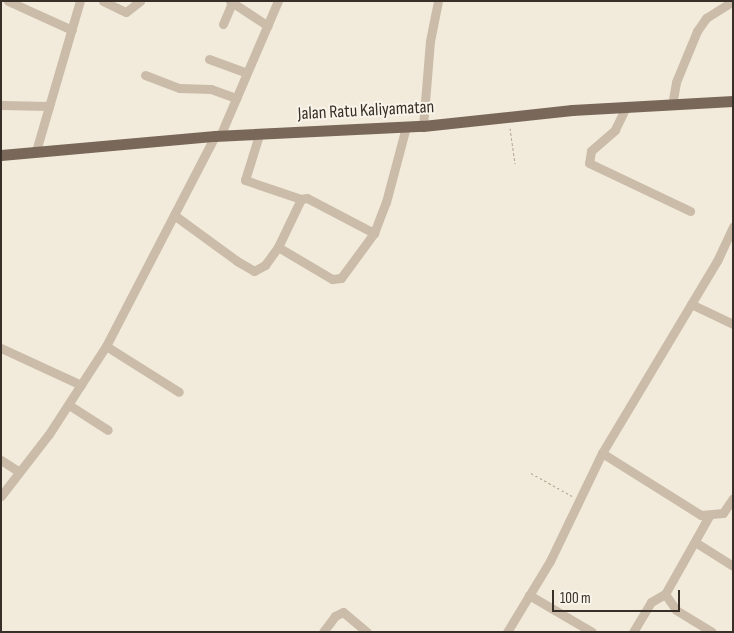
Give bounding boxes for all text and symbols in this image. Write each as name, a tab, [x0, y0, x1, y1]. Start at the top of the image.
street label: Jalan Ratu Kaliyamatan	[297, 97, 435, 125]
scale bar	[554, 580, 682, 612]
text: 100 m	[560, 589, 591, 608]

